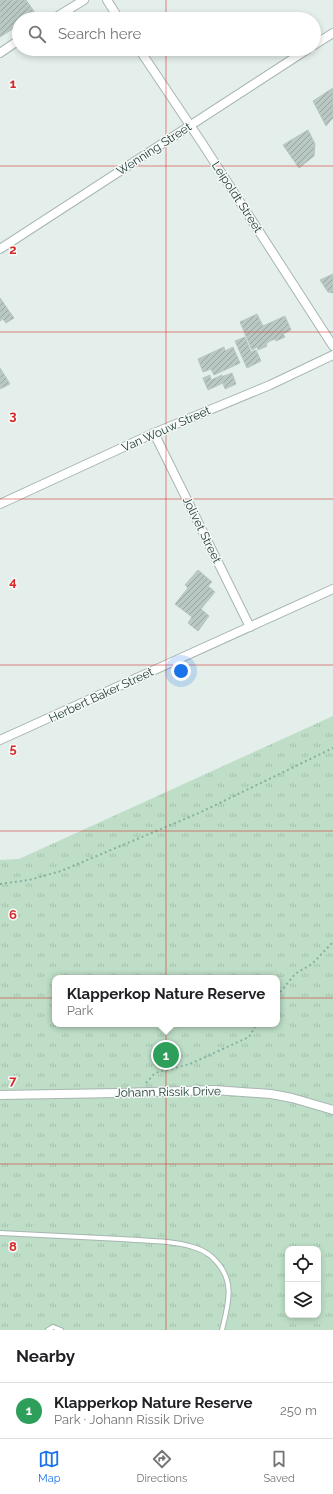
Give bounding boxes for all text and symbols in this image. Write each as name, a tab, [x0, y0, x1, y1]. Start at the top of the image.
search box	[12, 12, 321, 56]
icon: search	[26, 23, 48, 45]
text: Search here	[58, 25, 141, 43]
text: 1	[10, 76, 17, 91]
street label: Wenning Street	[114, 120, 194, 178]
street label: Leipoldt Street	[209, 159, 265, 235]
text: 2	[9, 242, 17, 257]
street label: Van Wouw Street	[120, 403, 212, 455]
text: 3	[9, 408, 17, 423]
street label: Jolivet Street	[180, 494, 224, 566]
text: 4	[9, 574, 17, 589]
your location	[171, 661, 191, 681]
street label: Herbert Baker Street	[47, 665, 155, 725]
text: 5	[9, 741, 17, 756]
text: 6	[9, 907, 17, 922]
popup	[52, 975, 280, 1027]
text: Klapperkop Nature Reserve	[67, 985, 265, 1003]
text: Park	[67, 1003, 93, 1018]
pin: 1	[153, 1040, 179, 1070]
text: 7	[9, 1073, 17, 1088]
street label: Johann Rissik Drive	[115, 1084, 221, 1100]
text: 8	[9, 1239, 17, 1254]
map controls	[285, 1246, 321, 1318]
button: locate	[285, 1246, 321, 1282]
button: layers	[285, 1282, 321, 1318]
text: Nearby	[16, 1346, 75, 1366]
text: Klapperkop Nature Reserve	[54, 1394, 252, 1412]
text: 1	[26, 1403, 32, 1418]
text: 250 m	[280, 1403, 317, 1418]
text: Park · Johann Rissik Drive	[54, 1412, 204, 1427]
tab: Map	[38, 1448, 60, 1485]
tab: Directions	[137, 1448, 187, 1485]
tab: Saved	[263, 1448, 295, 1485]

